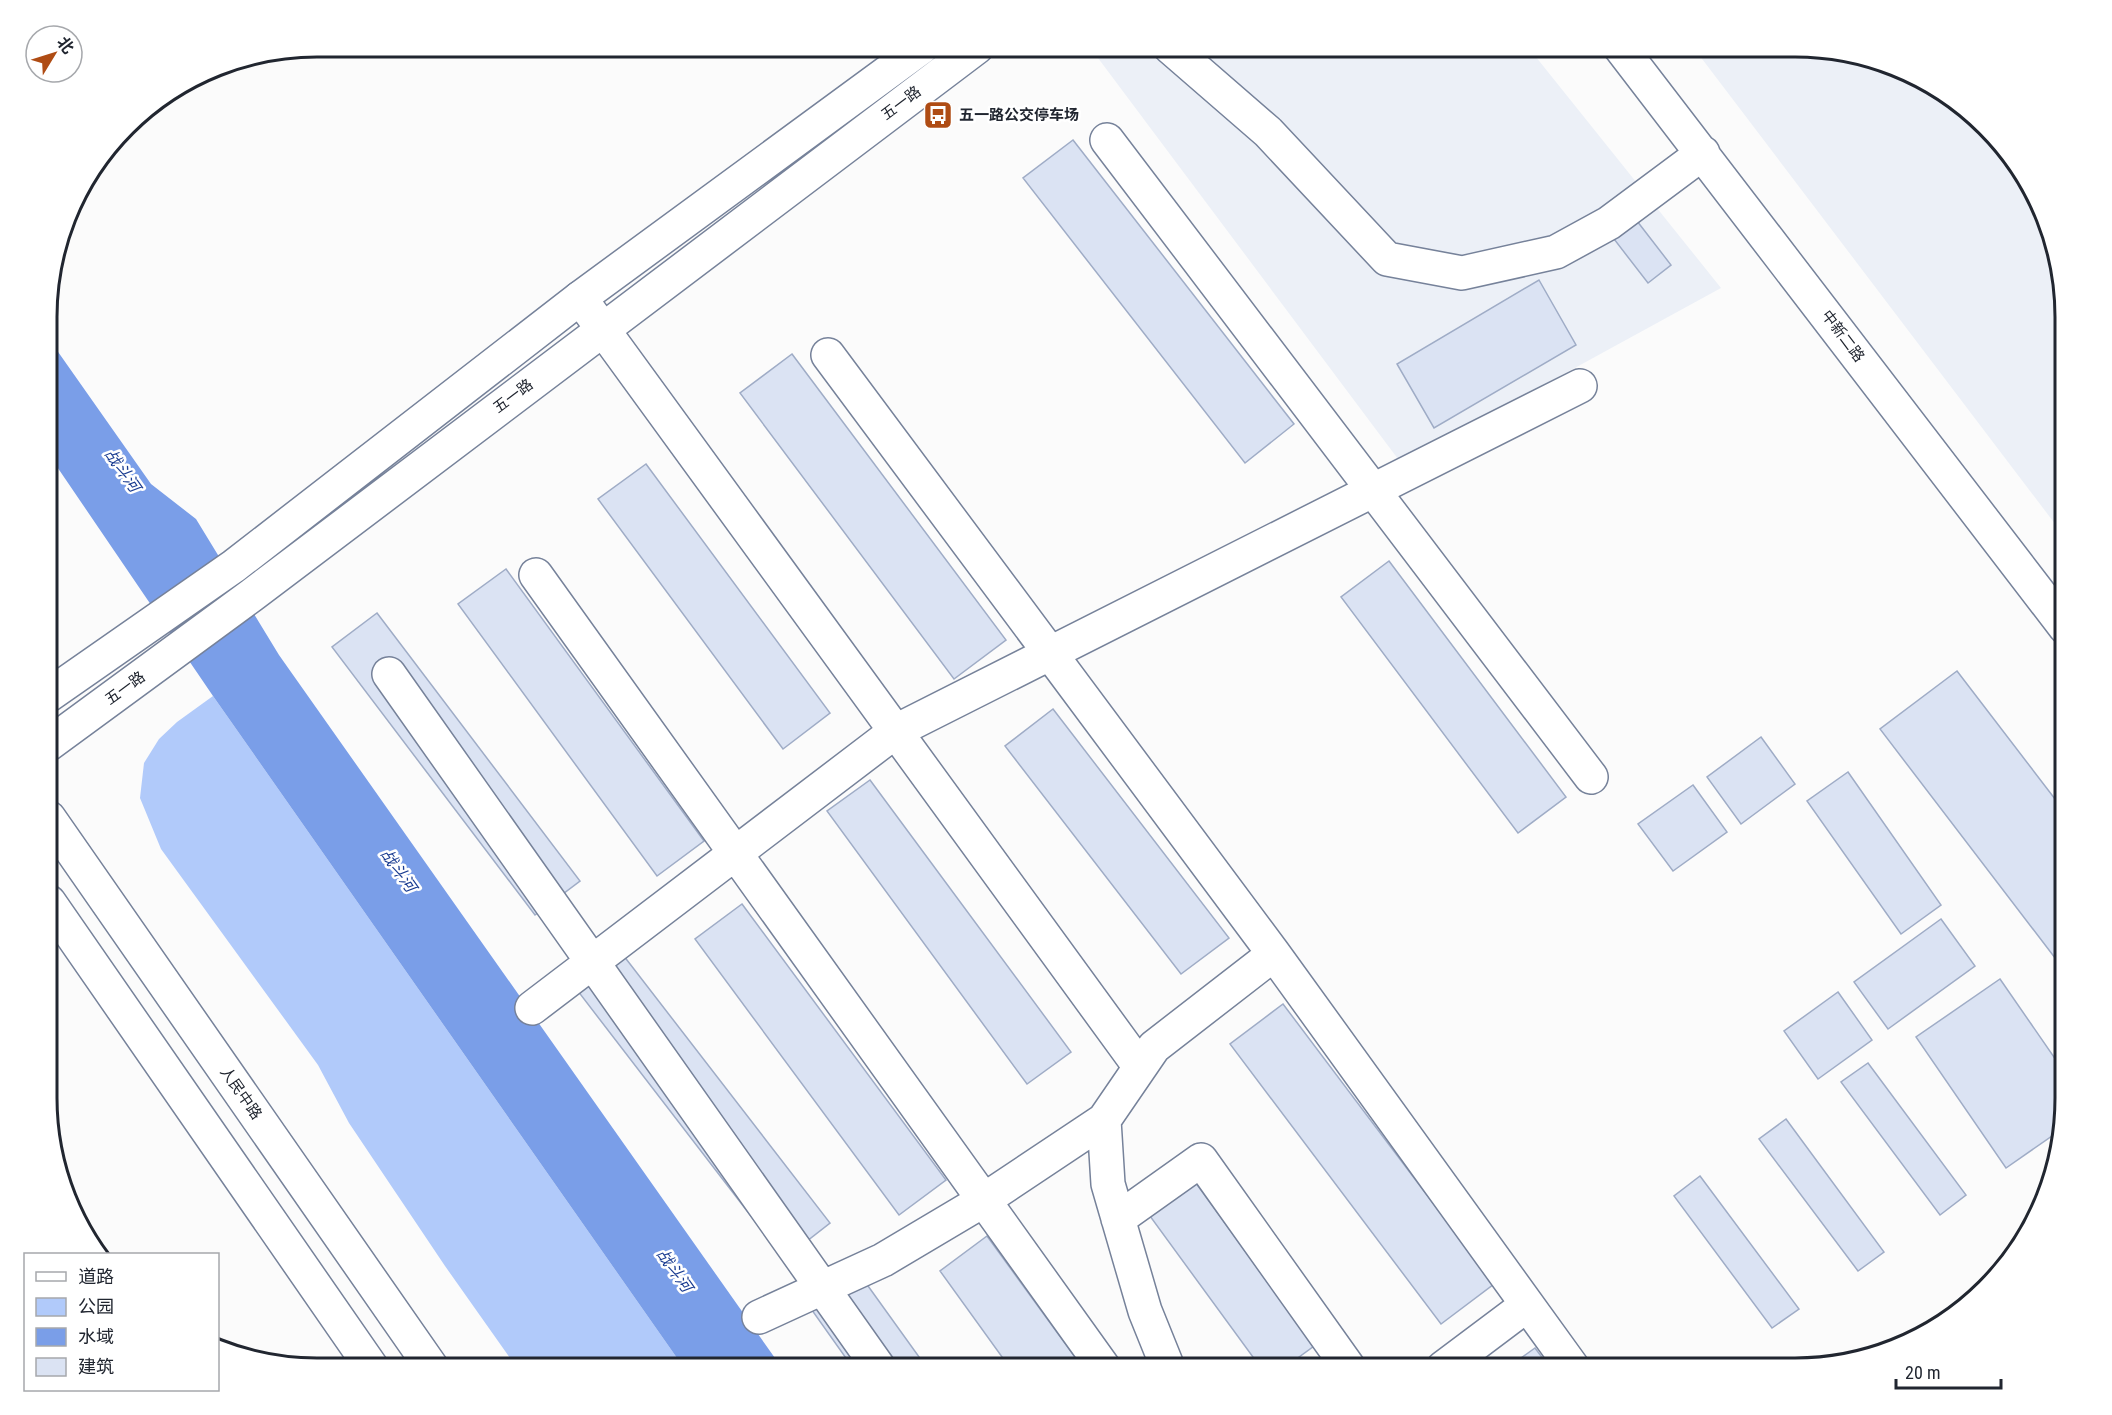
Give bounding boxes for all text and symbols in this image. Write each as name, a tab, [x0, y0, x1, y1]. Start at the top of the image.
north arrow	[24, 24, 84, 84]
text: 北	[53, 33, 78, 57]
street label: 五一路	[878, 82, 924, 124]
bus stop icon: 五一路公交停车场	[922, 99, 954, 131]
place label: 五一路公交停车场	[959, 106, 1079, 124]
street label: 中新二路	[1818, 307, 1868, 365]
street label: 五一路	[490, 375, 536, 417]
water label: 战斗河	[101, 445, 146, 498]
street label: 五一路	[102, 667, 148, 709]
water label: 战斗河	[377, 845, 422, 898]
street label: 人民中路	[216, 1063, 266, 1123]
water label: 战斗河	[653, 1245, 698, 1298]
legend	[24, 1253, 219, 1391]
text: 道路	[78, 1266, 114, 1287]
text: 公园	[78, 1296, 114, 1317]
text: 水域	[78, 1326, 114, 1347]
scale bar	[1896, 1352, 2001, 1390]
text: 建筑	[78, 1356, 114, 1377]
text: 20 m	[1905, 1362, 1940, 1383]

